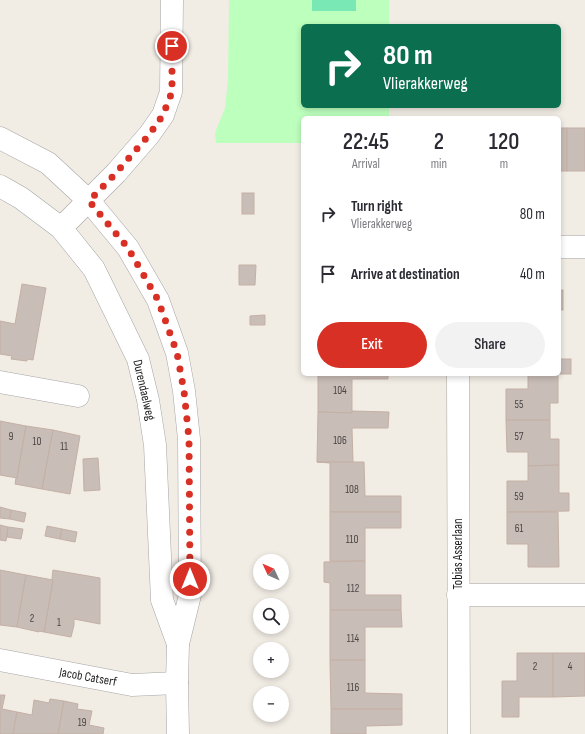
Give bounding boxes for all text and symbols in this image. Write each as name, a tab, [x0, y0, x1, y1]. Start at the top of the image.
pin	[155, 29, 189, 63]
icon: arrive	[161, 35, 183, 57]
text: 80 m	[383, 39, 432, 72]
icon: right	[317, 40, 369, 92]
text: Vlierakkerweg	[383, 73, 468, 94]
text: 22:45	[343, 127, 389, 156]
text: 2	[434, 127, 444, 156]
text: 120	[489, 127, 519, 156]
text: Arrival	[352, 156, 380, 172]
text: min	[431, 156, 447, 172]
text: m	[500, 156, 508, 172]
text: Turn right	[351, 197, 403, 216]
icon: right	[317, 203, 339, 225]
text: 80 m	[520, 205, 545, 224]
text: Vlierakkerweg	[351, 216, 412, 232]
icon: arrive	[317, 263, 339, 285]
text: Arrive at destination	[351, 265, 460, 284]
text: 40 m	[520, 265, 545, 284]
button: Exit	[317, 322, 427, 368]
button: Share	[435, 322, 545, 368]
street label: Durendaelweg	[129, 358, 159, 422]
house number: 104	[333, 384, 347, 397]
house number: 55	[515, 398, 523, 411]
house number: 9	[9, 430, 14, 443]
house number: 57	[515, 430, 524, 443]
house number: 106	[333, 434, 347, 447]
house number: 10	[33, 435, 41, 448]
house number: 11	[60, 440, 68, 453]
house number: 108	[345, 483, 359, 496]
house number: 59	[514, 490, 524, 503]
street label: Tobias Asserlaan	[450, 518, 466, 590]
house number: 61	[515, 522, 523, 535]
house number: 110	[346, 533, 358, 546]
north arrow	[253, 554, 289, 590]
map controls	[253, 554, 289, 722]
position arrow	[169, 558, 211, 600]
house number: 112	[347, 582, 360, 595]
button: search	[253, 598, 289, 634]
house number: 2	[30, 612, 35, 625]
house number: 1	[57, 616, 61, 629]
house number: 114	[347, 632, 360, 645]
button: +	[253, 642, 289, 678]
house number: 2	[533, 660, 538, 673]
house number: 4	[568, 660, 573, 673]
street label: Jacob Catserf	[57, 664, 118, 690]
house number: 116	[347, 681, 359, 694]
button: −	[253, 686, 289, 722]
house number: 19	[78, 716, 86, 729]

